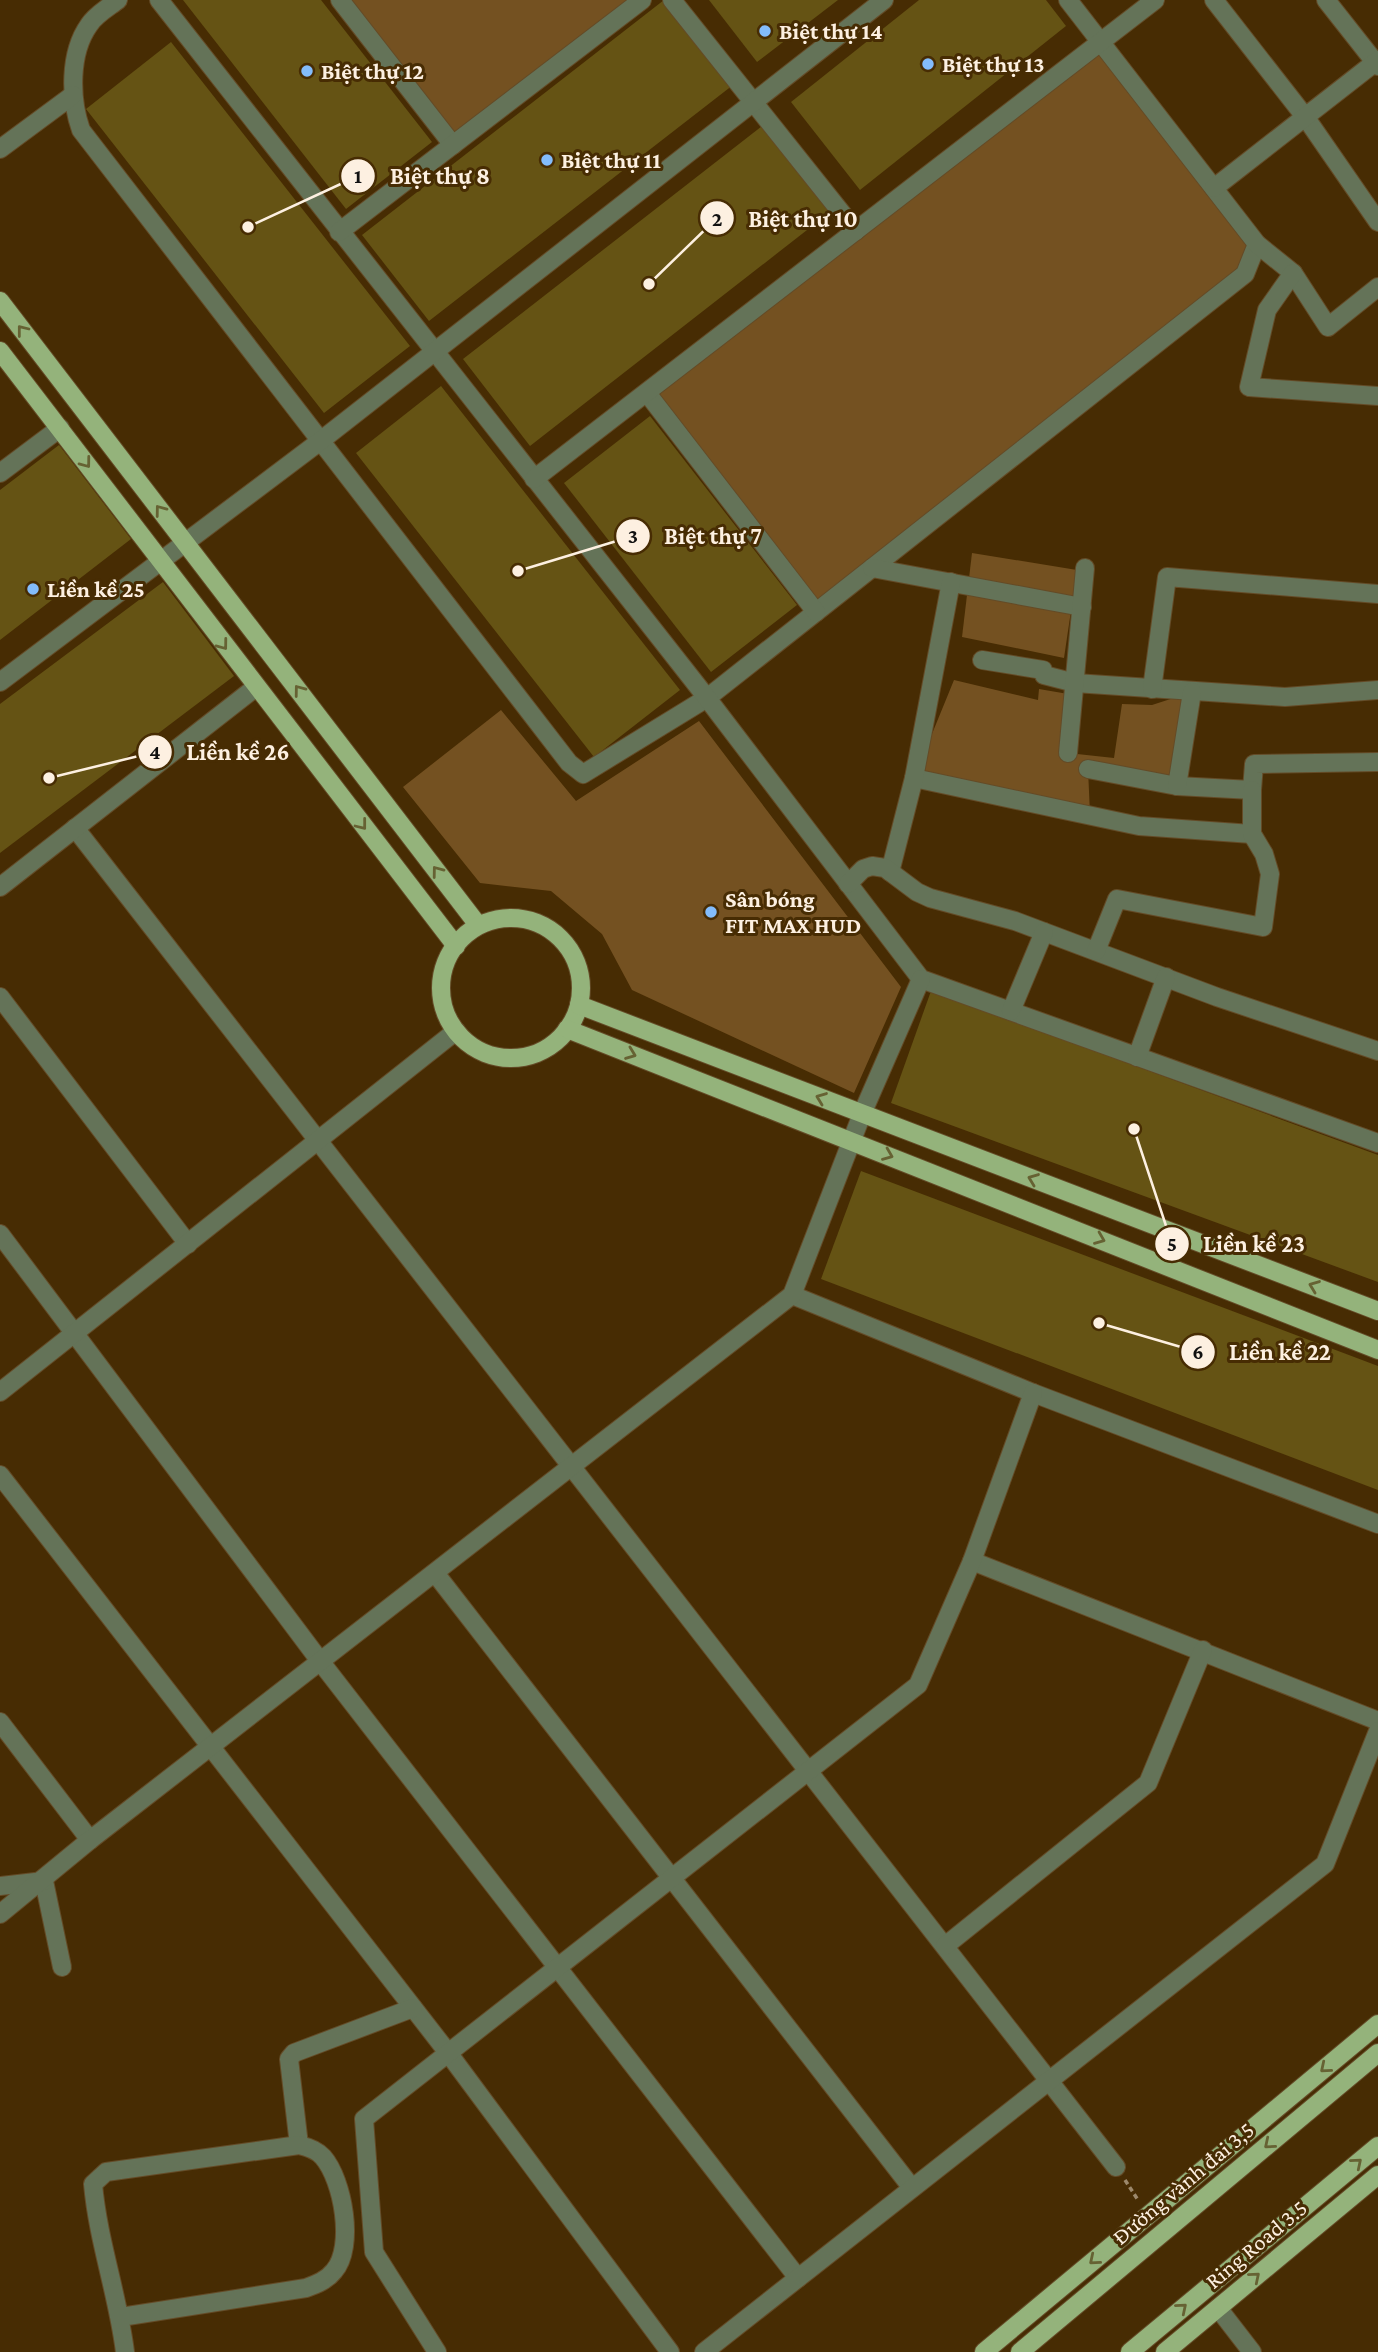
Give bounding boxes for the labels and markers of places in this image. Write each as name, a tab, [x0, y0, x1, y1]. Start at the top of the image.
place label: Biệt thự 14	[779, 18, 883, 44]
marker: Biệt thự 14	[757, 23, 773, 39]
place label: Biệt thự 13	[942, 51, 1044, 77]
marker: Biệt thự 13	[920, 56, 936, 72]
place label: Biệt thự 12	[321, 58, 424, 84]
marker: Biệt thự 12	[299, 63, 315, 79]
place label: Biệt thự 11	[561, 147, 661, 173]
marker: Biệt thự 11	[539, 152, 555, 168]
callout: Biệt thự 8	[341, 153, 504, 198]
callout: Biệt thự 10	[699, 196, 872, 241]
callout: Biệt thự 7	[615, 513, 776, 558]
place label: Liền kề 25	[47, 576, 145, 602]
marker: Liền kề 25	[25, 581, 41, 597]
callout: Liền kề 26	[138, 729, 304, 774]
place label: Sân bóng FIT MAX HUD	[725, 886, 861, 938]
marker: Sân bóng FIT MAX HUD	[703, 904, 719, 920]
callout: Liền kề 23	[1154, 1221, 1319, 1266]
callout: Liền kề 22	[1180, 1330, 1345, 1375]

